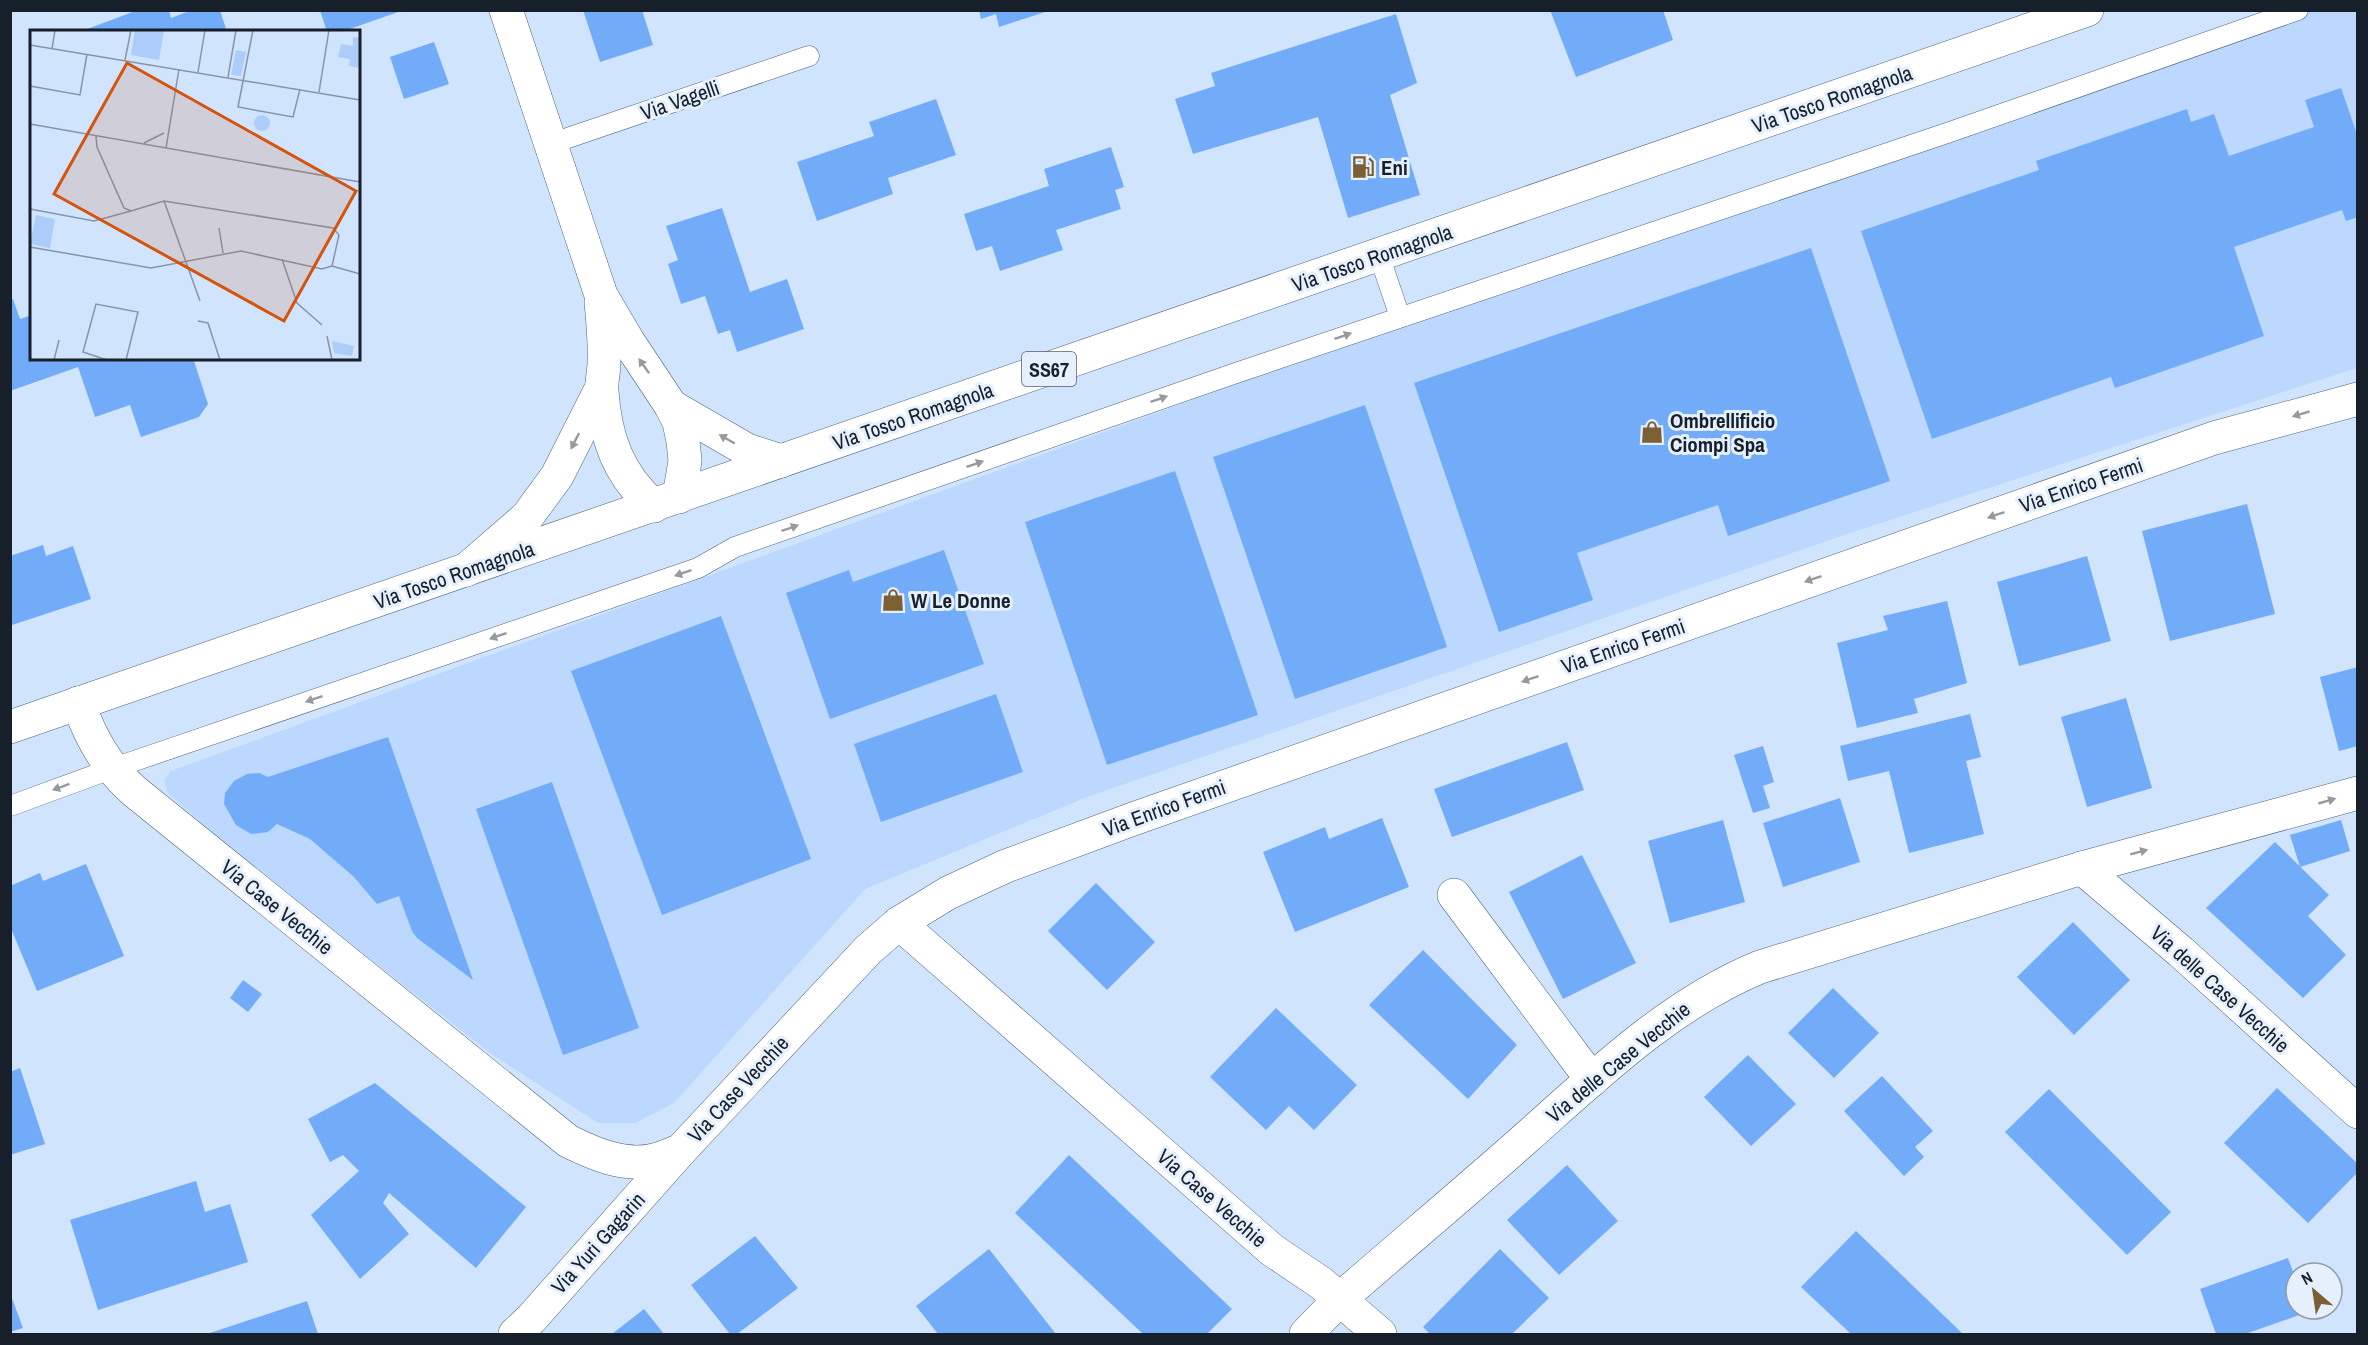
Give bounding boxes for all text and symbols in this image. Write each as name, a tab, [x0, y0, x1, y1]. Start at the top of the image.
inset map	[30, 30, 360, 360]
street label: Via Tosco Romagnola	[1748, 58, 1916, 140]
street label: Via Vagelli	[637, 73, 723, 127]
place label: Eni	[1381, 153, 1408, 182]
fuel station icon: Eni	[1350, 154, 1376, 180]
street label: Via Tosco Romagnola	[1288, 217, 1456, 299]
one-way arrow	[1334, 331, 1352, 341]
road number: SS67	[1022, 352, 1076, 386]
one-way arrow	[638, 358, 650, 374]
street label: Via Tosco Romagnola	[829, 375, 997, 457]
one-way arrow	[1150, 394, 1168, 404]
place label: Ombrellificio Ciompi Spa	[1670, 406, 1775, 459]
one-way arrow	[2292, 409, 2310, 419]
shop icon: Ombrellificio Ciompi Spa	[1639, 419, 1665, 445]
one-way arrow	[570, 432, 580, 450]
one-way arrow	[718, 434, 735, 444]
street label: Via Enrico Fermi	[2015, 450, 2147, 520]
one-way arrow	[966, 458, 984, 468]
one-way arrow	[1987, 510, 2005, 520]
one-way arrow	[781, 522, 799, 532]
street label: Via Tosco Romagnola	[370, 534, 538, 616]
one-way arrow	[674, 569, 692, 578]
one-way arrow	[1803, 575, 1821, 585]
place label: W Le Donne	[911, 586, 1011, 615]
shop icon: W Le Donne	[880, 587, 906, 613]
street label: Via Enrico Fermi	[1557, 611, 1689, 681]
one-way arrow	[489, 632, 507, 642]
one-way arrow	[1520, 675, 1538, 685]
one-way arrow	[305, 695, 323, 705]
street label: Via Enrico Fermi	[1098, 772, 1230, 844]
one-way arrow	[52, 783, 70, 793]
one-way arrow	[2318, 796, 2336, 805]
one-way arrow	[2130, 847, 2148, 857]
street label: Via Case Vecchie	[215, 853, 339, 961]
street label: Via delle Case Vecchie	[2144, 919, 2296, 1059]
street label: Via delle Case Vecchie	[1540, 995, 1696, 1129]
street label: Via Case Vecchie	[681, 1029, 795, 1149]
street label: Via Case Vecchie	[1151, 1142, 1273, 1254]
street label: Via Yuri Gagarin	[544, 1186, 652, 1300]
north arrow	[2284, 1261, 2344, 1321]
text: N	[2297, 1266, 2316, 1290]

